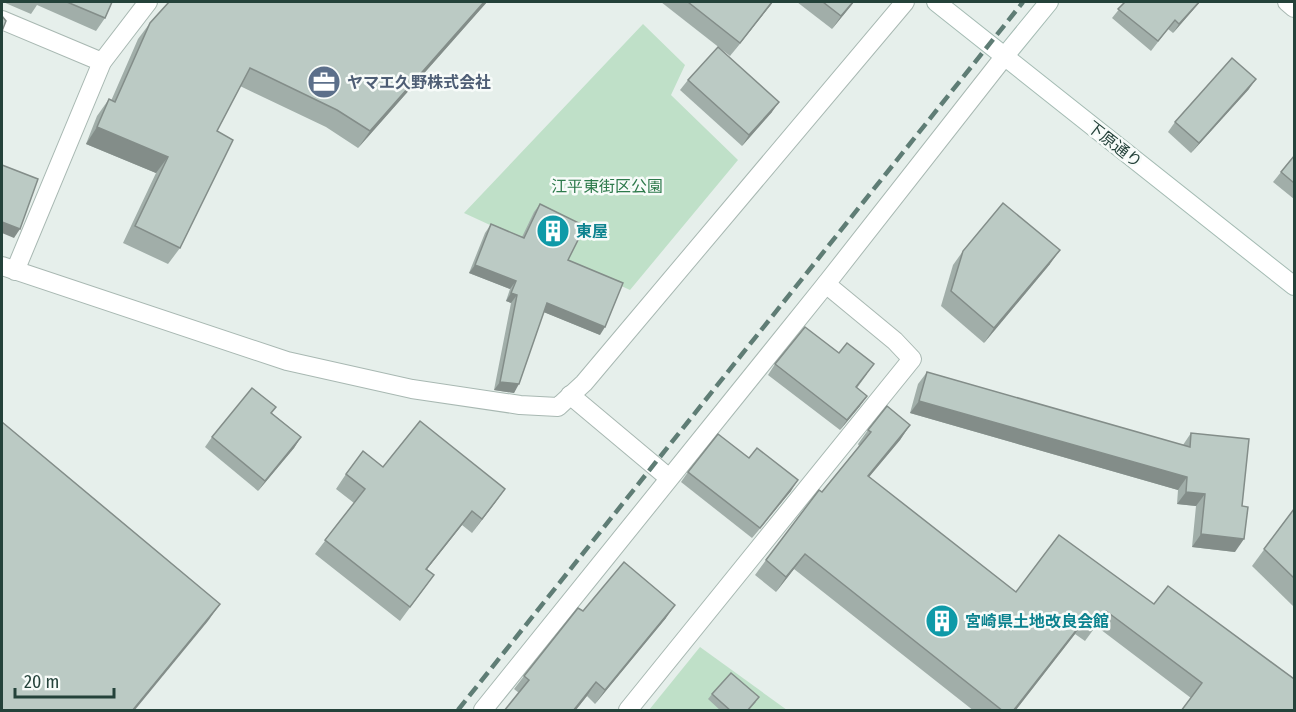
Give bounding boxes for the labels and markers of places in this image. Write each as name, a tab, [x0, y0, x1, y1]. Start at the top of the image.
office icon: ヤマエ久野株式会社	[306, 64, 342, 100]
place label: ヤマエ久野株式会社	[347, 73, 491, 92]
building icon: 東屋	[535, 213, 571, 249]
place label: 東屋	[576, 222, 608, 241]
building icon: 宮崎県土地改良会館	[924, 603, 960, 639]
place label: 宮崎県土地改良会館	[965, 612, 1109, 631]

